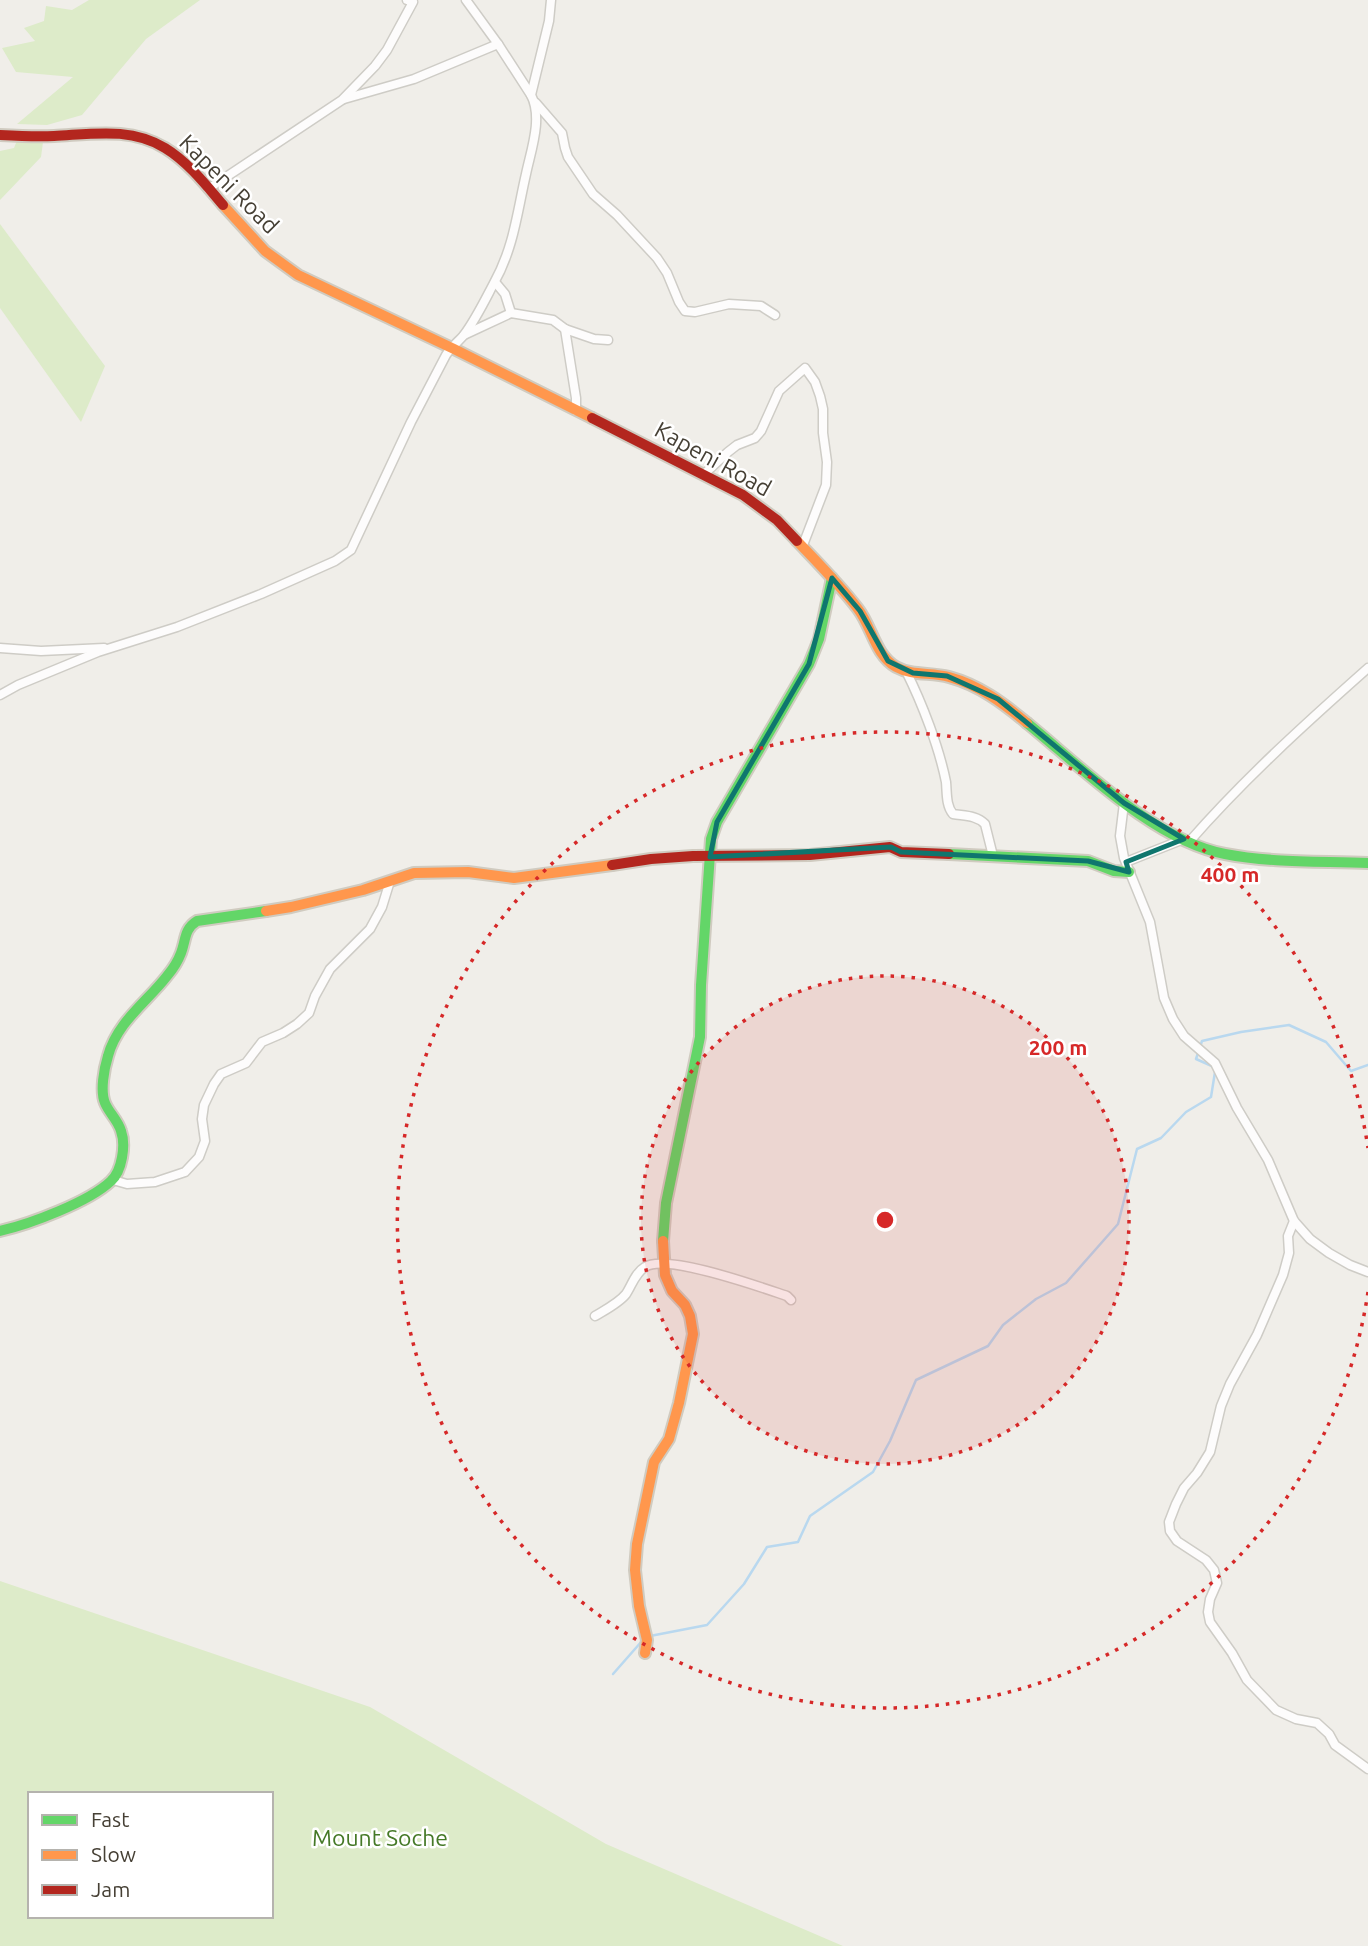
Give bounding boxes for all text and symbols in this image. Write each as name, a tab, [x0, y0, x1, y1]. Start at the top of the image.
street label: Kapeni Road	[175, 129, 284, 238]
street label: Kapeni Road	[651, 416, 776, 501]
text: 400 m	[1201, 862, 1259, 886]
text: 200 m	[1029, 1035, 1087, 1059]
centre of rings	[873, 1208, 897, 1232]
legend	[28, 1792, 273, 1918]
text: Fast	[91, 1807, 129, 1831]
park label: Mount Soche	[312, 1825, 448, 1850]
text: Slow	[91, 1842, 136, 1866]
text: Jam	[91, 1877, 130, 1901]

